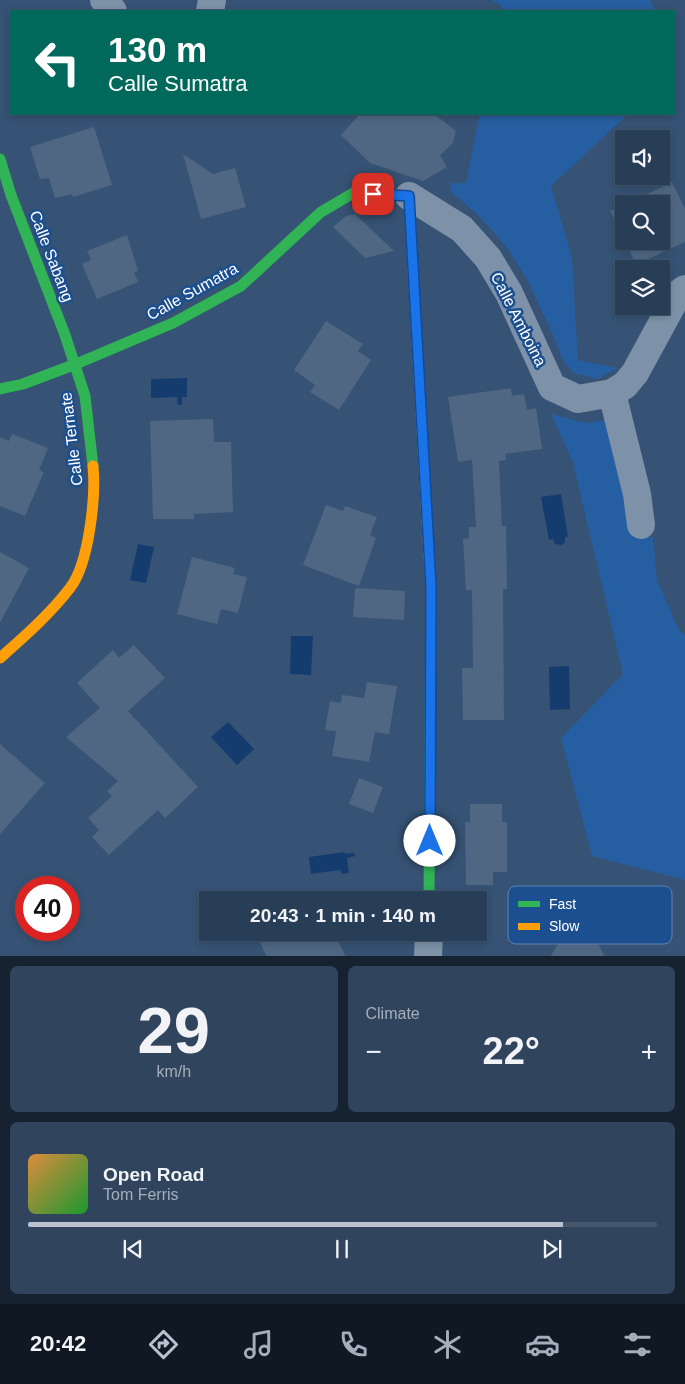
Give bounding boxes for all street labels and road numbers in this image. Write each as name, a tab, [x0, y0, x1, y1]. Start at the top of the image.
street label: Calle Sabang	[26, 208, 77, 304]
street label: Calle Sumatra	[144, 259, 241, 323]
street label: Calle Amboina	[488, 269, 550, 369]
street label: Calle Ternate	[57, 391, 86, 487]

